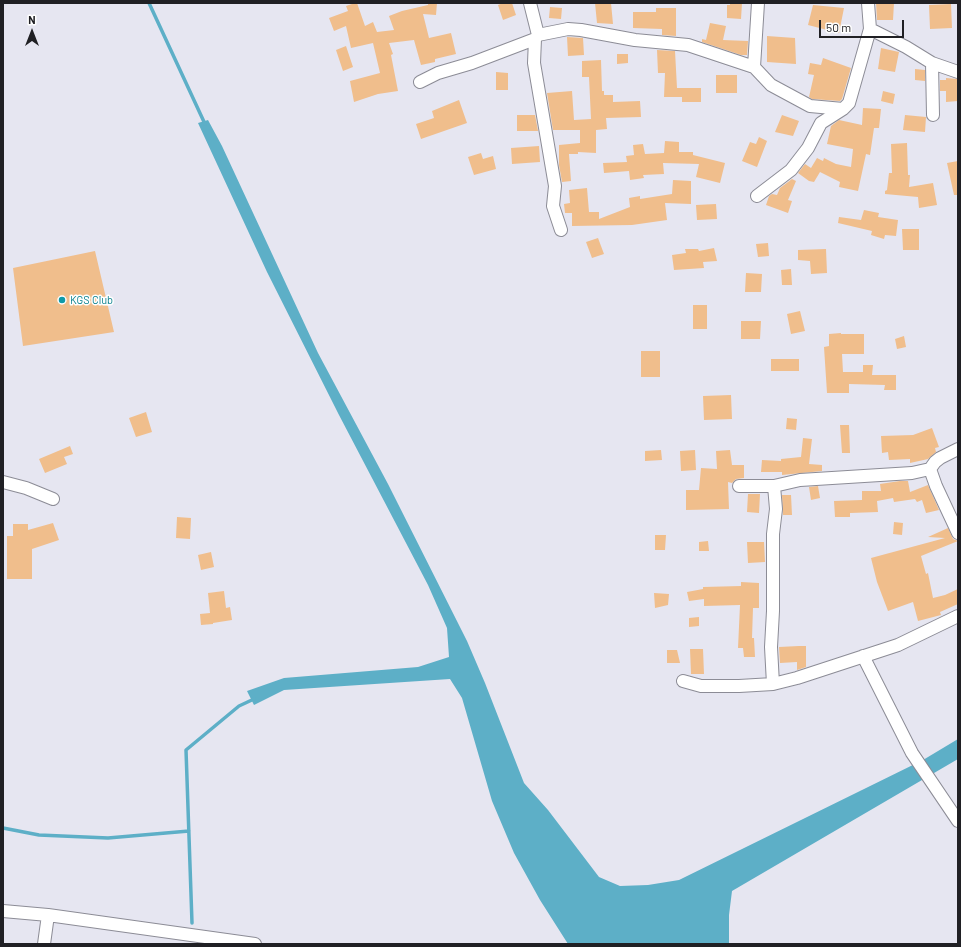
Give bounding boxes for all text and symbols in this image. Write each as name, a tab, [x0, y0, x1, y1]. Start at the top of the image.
north arrow	[12, 12, 52, 52]
scale bar	[821, 12, 906, 38]
text: N	[28, 13, 36, 26]
text: 50 m	[826, 20, 851, 34]
place label: KGS Club	[70, 293, 113, 307]
marker: KGS Club	[57, 295, 67, 305]

